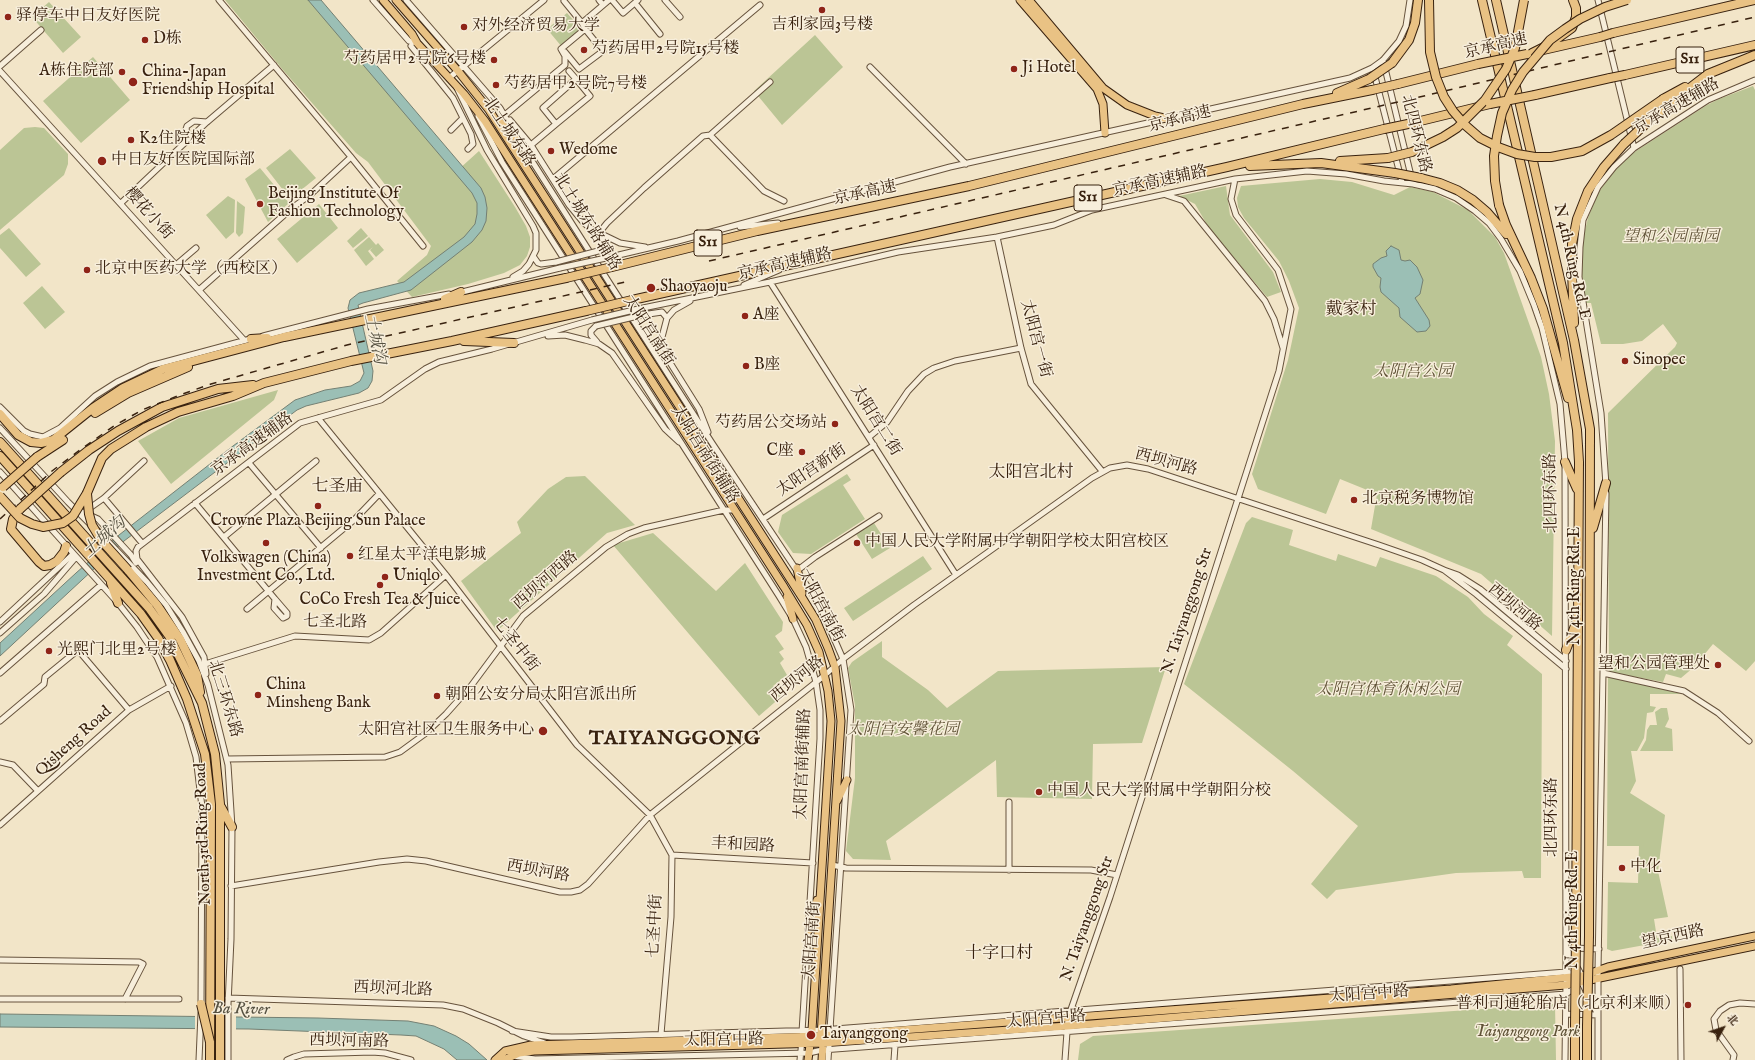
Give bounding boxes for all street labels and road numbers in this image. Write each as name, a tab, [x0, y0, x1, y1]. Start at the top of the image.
street label: 京承高速	[1463, 30, 1529, 64]
road number: S11	[1676, 47, 1704, 73]
street label: 京承高速辅路	[1631, 75, 1723, 139]
street label: 北土城东路	[478, 93, 538, 171]
street label: 北四环东路	[1396, 93, 1434, 175]
street label: 京承高速	[1147, 103, 1213, 137]
street label: 京承高速辅路	[1111, 163, 1209, 201]
street label: 北土城东路辅路	[548, 169, 624, 275]
street label: 京承高速	[832, 178, 898, 210]
street label: 樱花小街	[119, 184, 177, 244]
road number: S11	[1074, 185, 1102, 211]
street label: N 4th Ring Rd. E	[1548, 202, 1594, 322]
road number: S11	[694, 230, 722, 256]
street label: 京承高速辅路	[736, 245, 834, 285]
street label: 太阳宫南街	[618, 292, 678, 370]
street label: 太阳宫一街	[1015, 298, 1055, 380]
street label: 太阳宫二街	[846, 382, 904, 460]
street label: 太阳宫南街辅路	[666, 402, 742, 508]
street label: 京承高速辅路	[209, 409, 297, 481]
street label: 太阳宫新街	[773, 441, 851, 501]
street label: 西坝河路	[1133, 445, 1199, 481]
street label: 北四环东路	[1542, 453, 1562, 533]
street label: N 4th Ring Rd. E	[1566, 527, 1586, 645]
street label: N. Taiyanggong Str	[1159, 546, 1217, 676]
street label: 西坝河西路	[510, 548, 582, 614]
street label: 太阳宫南街	[793, 566, 847, 646]
street label: 西坝河路	[1483, 580, 1545, 636]
street label: 七圣北路	[303, 613, 367, 633]
street label: 七圣中街	[488, 614, 542, 676]
street label: 西坝河路	[767, 652, 829, 708]
street label: 北三环东路	[203, 658, 245, 740]
street label: Qisheng Road	[32, 703, 116, 781]
street label: 太阳宫南街辅路	[792, 708, 816, 820]
street label: North 3rd Ring Road	[192, 762, 216, 906]
street label: 北四环东路	[1543, 777, 1563, 857]
street label: 丰和园路	[711, 835, 775, 857]
street label: N 4th Ring Rd. E	[1564, 851, 1584, 969]
street label: N. Taiyanggong Str	[1058, 854, 1118, 984]
street label: 西坝河路	[505, 857, 571, 887]
street label: 七圣中街	[645, 894, 667, 958]
street label: 太阳宫南街	[801, 900, 825, 982]
street label: 望京西路	[1640, 922, 1706, 954]
street label: 西坝河北路	[353, 979, 433, 1001]
street label: 太阳宫中路	[1328, 983, 1410, 1007]
street label: 太阳宫中路	[1005, 1007, 1087, 1033]
street label: 太阳宫中路	[684, 1031, 764, 1051]
street label: 西坝河南路	[309, 1032, 389, 1052]

